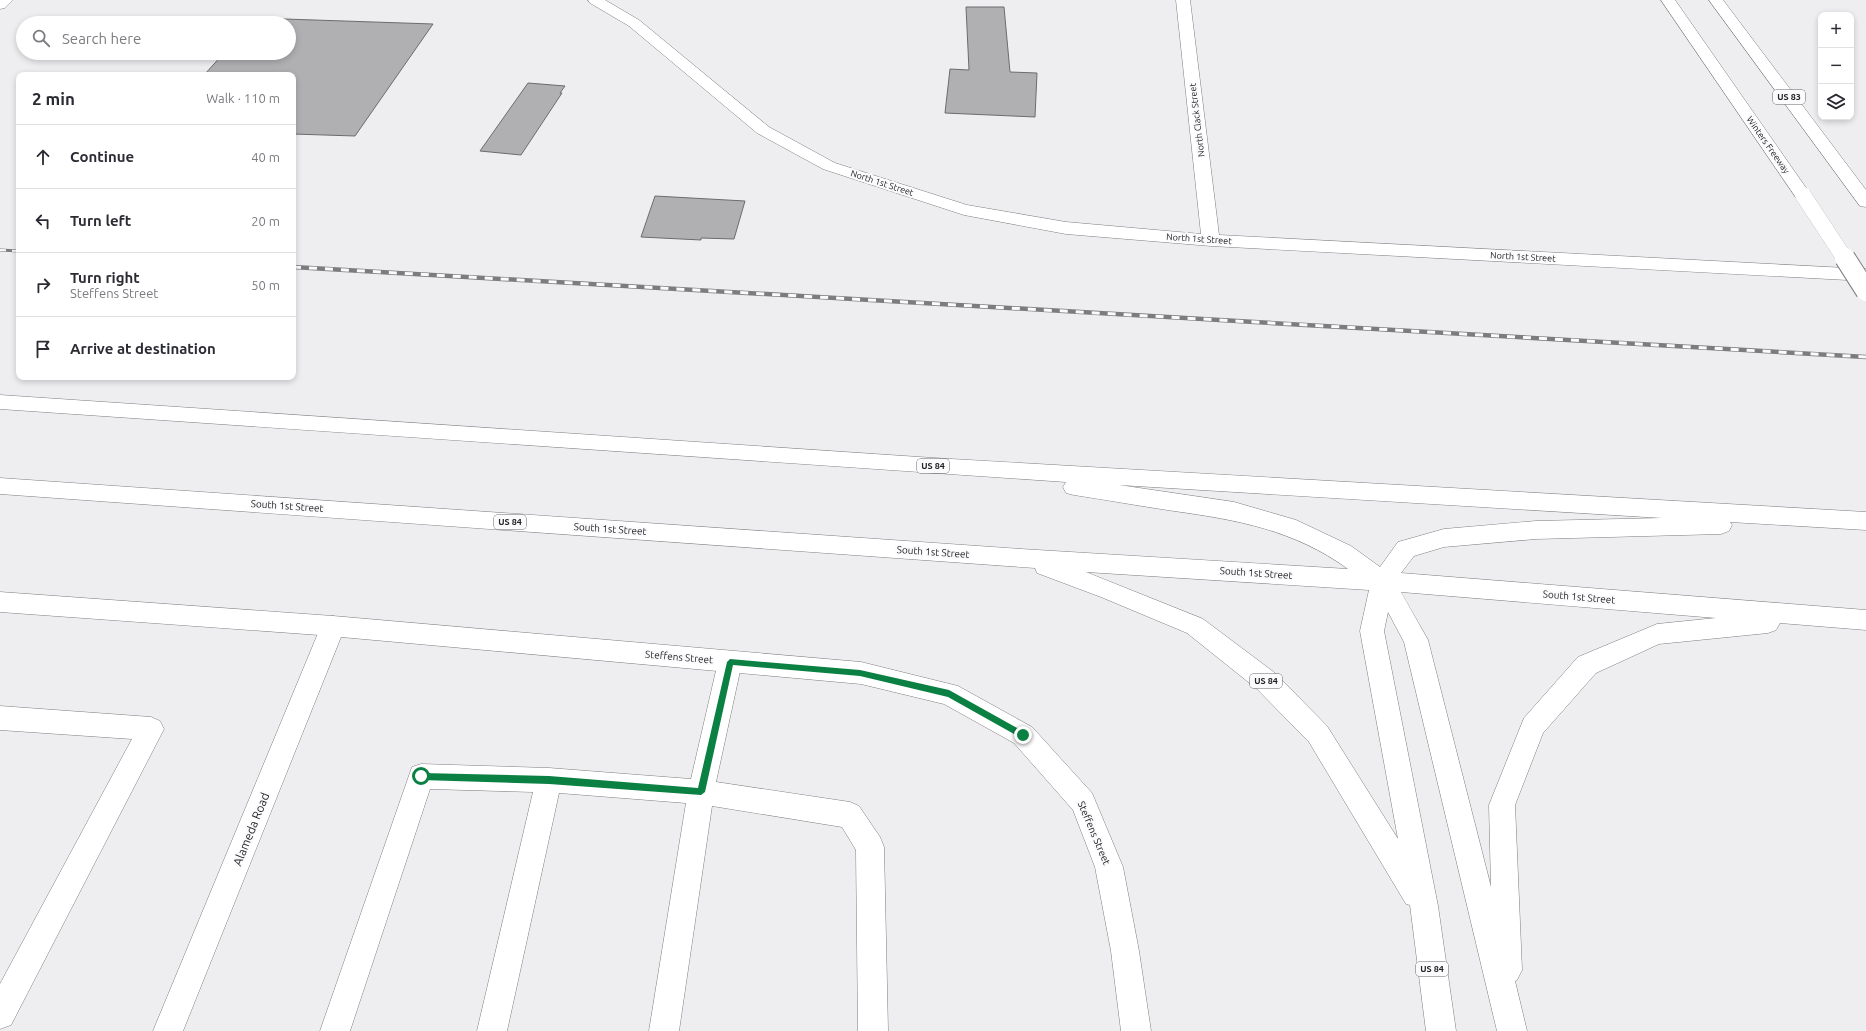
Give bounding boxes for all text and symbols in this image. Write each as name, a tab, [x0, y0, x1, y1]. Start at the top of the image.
map controls	[1818, 12, 1854, 120]
button: +	[1818, 12, 1854, 48]
search box	[16, 16, 296, 60]
icon: search	[30, 27, 52, 49]
text: Search here	[62, 30, 141, 47]
button: −	[1818, 48, 1854, 84]
street label: North Clack Street	[1187, 82, 1206, 157]
button: layers	[1818, 84, 1854, 120]
text: 2 min	[32, 89, 75, 108]
road number: US 83	[1773, 90, 1805, 104]
text: Walk · 110 m	[206, 91, 280, 105]
street label: Winters Freeway	[1745, 114, 1792, 176]
icon: ahead	[32, 146, 54, 168]
text: Continue	[70, 148, 134, 165]
text: 40 m	[251, 150, 280, 164]
street label: North 1st Street	[849, 168, 915, 198]
icon: left	[32, 210, 54, 232]
text: Turn left	[70, 212, 131, 229]
text: 20 m	[251, 214, 280, 228]
street label: North 1st Street	[1166, 232, 1232, 246]
street label: North 1st Street	[1490, 250, 1556, 264]
text: Turn right	[70, 269, 140, 286]
icon: right	[32, 274, 54, 296]
text: 50 m	[251, 278, 280, 292]
text: Steffens Street	[70, 286, 158, 300]
icon: arrive	[32, 338, 54, 360]
text: Arrive at destination	[70, 340, 216, 357]
road number: US 84	[917, 459, 949, 473]
street label: South 1st Street	[250, 498, 324, 514]
road number: US 84	[494, 515, 526, 529]
street label: South 1st Street	[573, 521, 647, 537]
street label: South 1st Street	[896, 544, 970, 560]
street label: South 1st Street	[1219, 565, 1293, 581]
street label: South 1st Street	[1542, 588, 1616, 606]
street label: Steffens Street	[645, 649, 713, 665]
road number: US 84	[1250, 674, 1282, 688]
route end	[1014, 726, 1032, 744]
route start	[412, 767, 430, 785]
street label: Alameda Road	[230, 791, 272, 867]
street label: Steffens Street	[1076, 800, 1112, 867]
road number: US 84	[1416, 962, 1448, 976]

